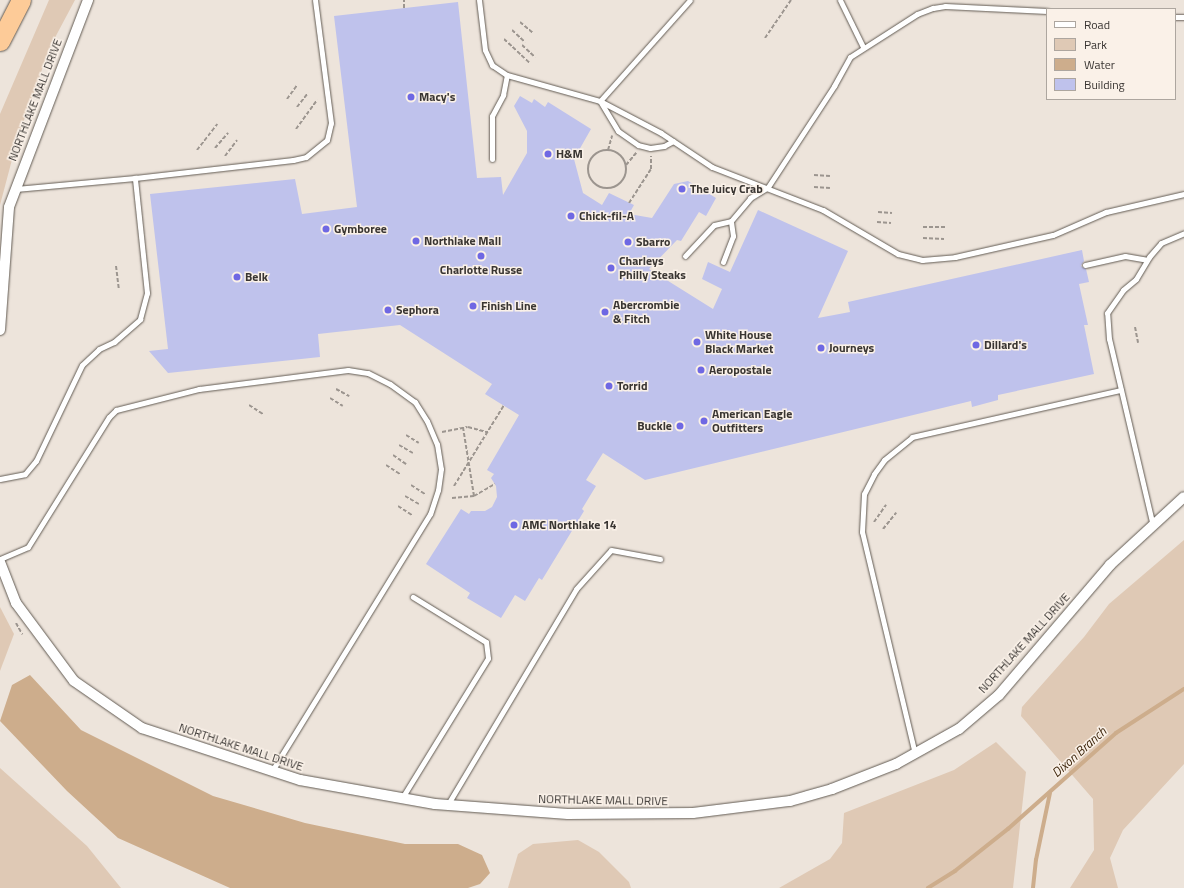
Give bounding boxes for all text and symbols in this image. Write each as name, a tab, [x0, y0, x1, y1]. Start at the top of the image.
legend	[1046, 8, 1176, 100]
text: Road	[1084, 15, 1110, 34]
text: Park	[1084, 35, 1107, 54]
street label: NORTHLAKE MALL DRIVE	[5, 37, 65, 163]
text: Water	[1084, 55, 1115, 74]
text: Building	[1084, 75, 1125, 94]
place label: Macy's	[419, 90, 455, 104]
marker: Macy's	[406, 92, 416, 102]
place label: H&M	[556, 147, 583, 161]
marker: H&M	[543, 149, 553, 159]
place label: The Juicy Crab	[690, 182, 763, 196]
marker: The Juicy Crab	[677, 184, 687, 194]
place label: Chick-fil-A	[579, 209, 634, 223]
marker: Chick-fil-A	[566, 211, 576, 221]
place label: Gymboree	[334, 222, 387, 236]
marker: Gymboree	[321, 224, 331, 234]
place label: Northlake Mall	[424, 234, 501, 248]
place label: Sbarro	[636, 235, 670, 249]
marker: Northlake Mall	[411, 236, 421, 246]
marker: Sbarro	[623, 237, 633, 247]
marker: Charlotte Russe	[476, 251, 486, 261]
place label: Charleys Philly Steaks	[619, 254, 686, 282]
place label: Charlotte Russe	[440, 263, 522, 277]
marker: Charleys Philly Steaks	[606, 263, 616, 273]
place label: Belk	[245, 270, 268, 284]
marker: Belk	[232, 272, 242, 282]
place label: Abercrombie & Fitch	[613, 298, 679, 326]
place label: Finish Line	[481, 299, 537, 313]
marker: Finish Line	[468, 301, 478, 311]
place label: Sephora	[396, 303, 439, 317]
marker: Sephora	[383, 305, 393, 315]
marker: Abercrombie & Fitch	[600, 307, 610, 317]
place label: White House Black Market	[705, 328, 773, 356]
marker: White House Black Market	[692, 337, 702, 347]
place label: Dillard's	[984, 338, 1027, 352]
marker: Dillard's	[971, 340, 981, 350]
place label: Journeys	[829, 341, 874, 355]
marker: Journeys	[816, 343, 826, 353]
place label: Aeropostale	[709, 363, 772, 377]
marker: Aeropostale	[696, 365, 706, 375]
place label: Torrid	[617, 379, 647, 393]
marker: Torrid	[604, 381, 614, 391]
place label: American Eagle Outfitters	[712, 407, 792, 435]
marker: American Eagle Outfitters	[699, 416, 709, 426]
place label: Buckle	[637, 419, 672, 433]
marker: Buckle	[675, 421, 685, 431]
place label: AMC Northlake 14	[522, 518, 616, 532]
marker: AMC Northlake 14	[509, 520, 519, 530]
street label: NORTHLAKE MALL DRIVE	[975, 590, 1073, 696]
street label: NORTHLAKE MALL DRIVE	[177, 720, 305, 774]
water label: Dixon Branch	[1049, 724, 1109, 780]
street label: NORTHLAKE MALL DRIVE	[538, 792, 668, 808]

